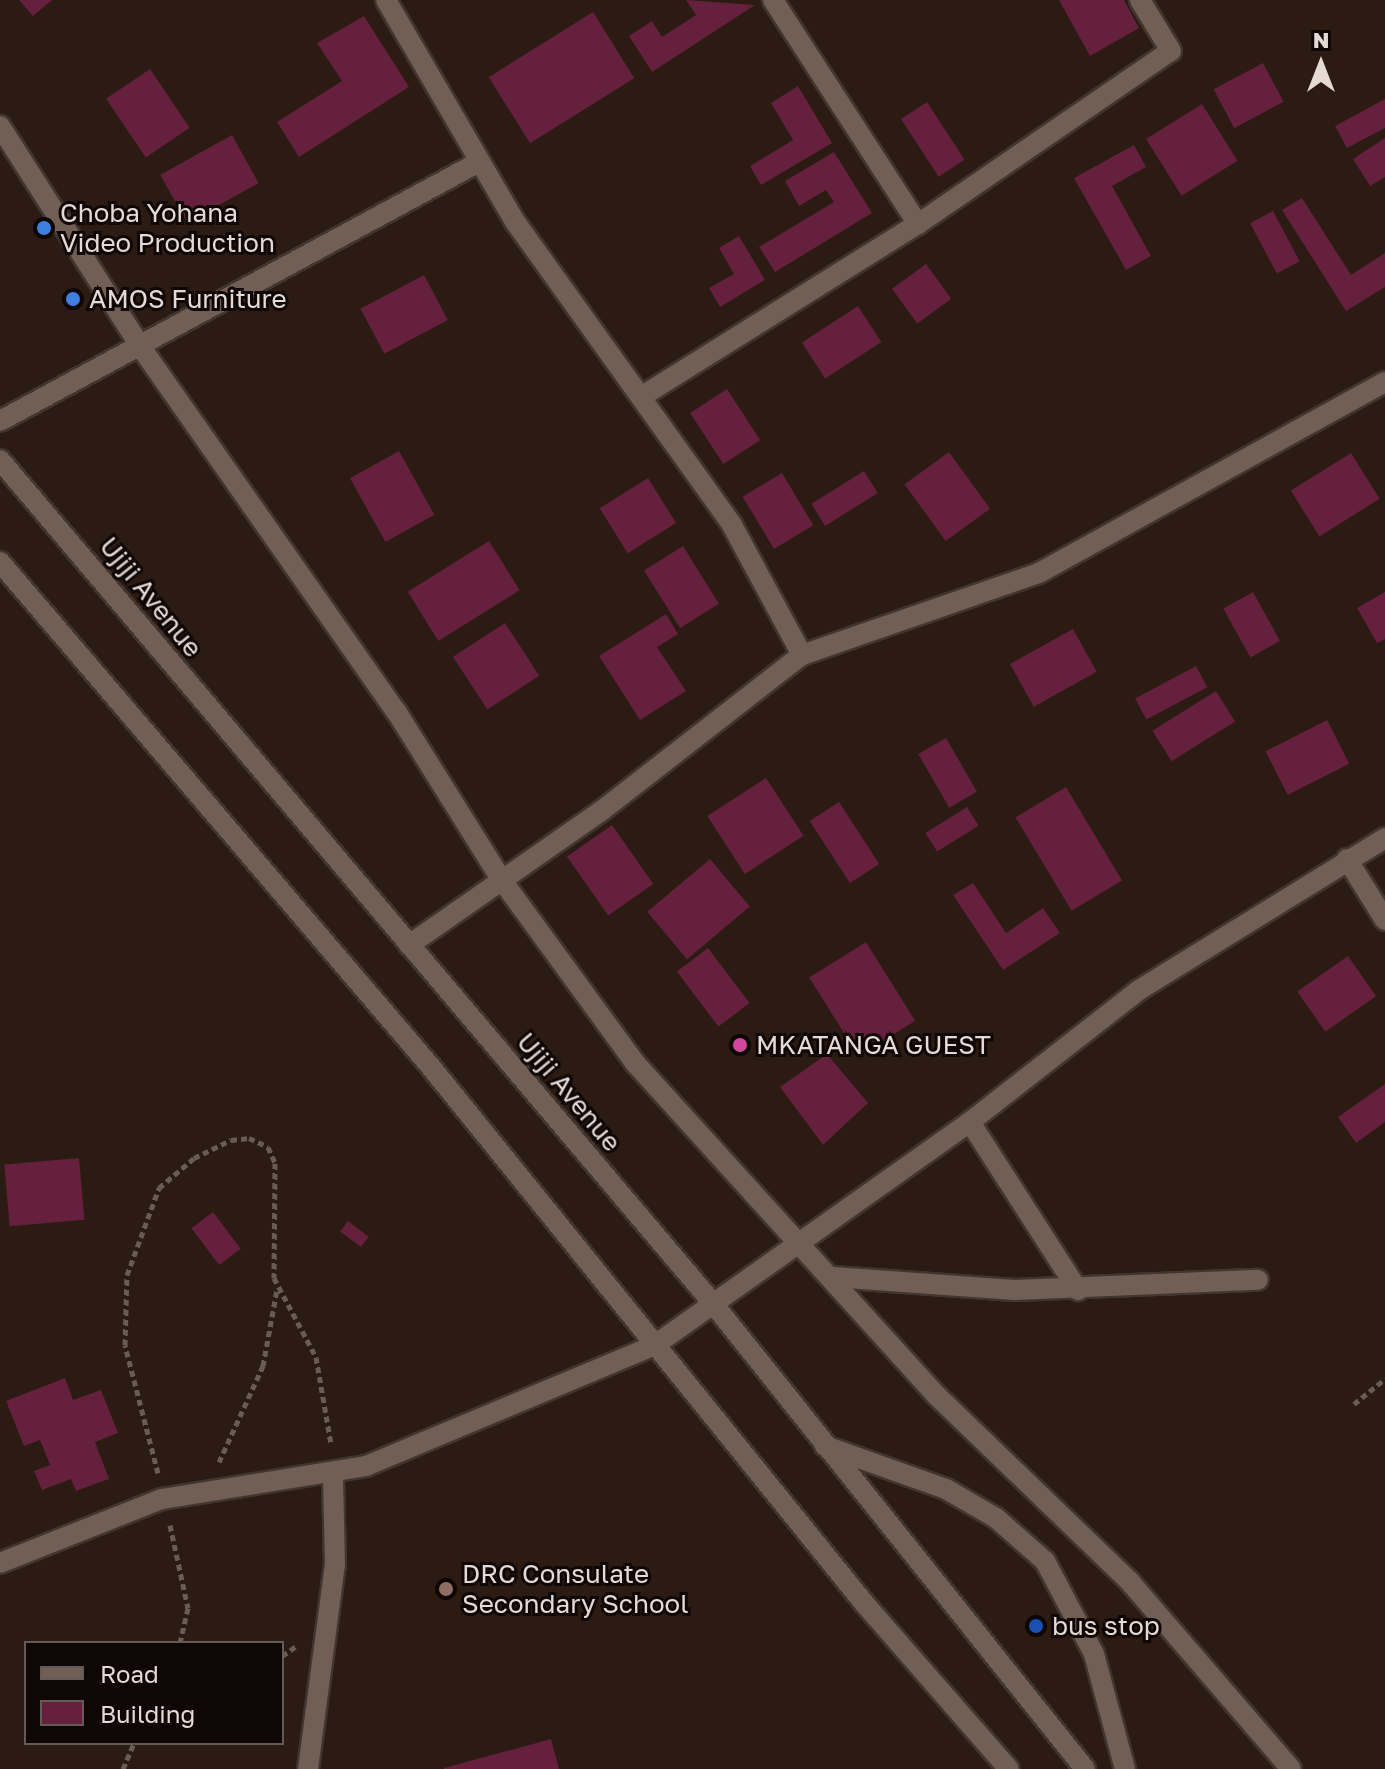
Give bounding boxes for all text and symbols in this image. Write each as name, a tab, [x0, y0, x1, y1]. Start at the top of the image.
north arrow	[1281, 24, 1361, 104]
text: N	[1313, 26, 1329, 53]
place label: Choba Yohana Video Production	[60, 197, 275, 258]
marker: Choba Yohana Video Production	[35, 219, 53, 237]
place label: AMOS Furniture	[89, 283, 287, 315]
marker: AMOS Furniture	[64, 290, 82, 308]
street label: Ujiji Avenue	[93, 531, 209, 663]
street label: Ujiji Avenue	[510, 1026, 628, 1158]
place label: MKATANGA GUEST	[756, 1029, 991, 1061]
marker: MKATANGA GUEST	[731, 1036, 749, 1054]
place label: DRC Consulate Secondary School	[462, 1558, 688, 1620]
marker: DRC Consulate Secondary School	[437, 1580, 455, 1598]
place label: bus stop	[1052, 1610, 1160, 1642]
marker: bus stop	[1027, 1617, 1045, 1635]
legend	[24, 1641, 284, 1745]
text: Road	[100, 1659, 159, 1688]
text: Building	[100, 1699, 195, 1728]

